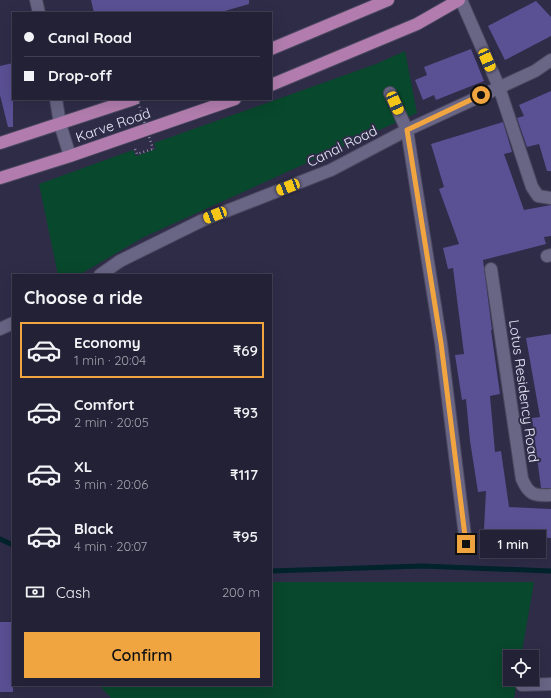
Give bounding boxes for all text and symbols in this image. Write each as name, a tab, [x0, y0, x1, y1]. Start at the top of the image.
text: Canal Road	[48, 28, 132, 47]
car	[477, 47, 497, 73]
text: Drop-off	[48, 66, 112, 85]
route start	[472, 86, 490, 104]
car	[385, 90, 405, 116]
street label: Karve Road	[73, 104, 153, 146]
street label: Canal Road	[304, 121, 380, 171]
car	[275, 177, 301, 197]
car	[202, 205, 228, 225]
text: Choose a ride	[24, 286, 143, 309]
street label: Lotus Residency Road	[505, 318, 543, 464]
icon: car	[26, 332, 62, 368]
text: Economy	[74, 333, 141, 352]
text: ₹69	[233, 341, 258, 360]
text: 1 min · 20:04	[74, 352, 146, 368]
icon: car	[26, 394, 62, 430]
text: Comfort	[74, 395, 135, 414]
text: ₹93	[233, 403, 258, 422]
text: 2 min · 20:05	[74, 414, 149, 430]
icon: car	[26, 456, 62, 492]
text: XL	[74, 457, 92, 476]
text: ₹117	[230, 465, 258, 484]
text: 3 min · 20:06	[74, 476, 148, 492]
icon: car	[26, 518, 62, 554]
text: Black	[74, 519, 114, 538]
text: ₹95	[233, 527, 258, 546]
callout: 1 min	[480, 530, 546, 558]
route end	[457, 535, 475, 553]
text: 1 min	[497, 536, 529, 552]
text: 4 min · 20:07	[74, 538, 147, 554]
icon: cash	[24, 581, 46, 603]
text: Cash	[56, 583, 90, 602]
text: 200 m	[222, 584, 260, 600]
button: Confirm	[24, 632, 260, 678]
map controls	[503, 650, 539, 686]
button: locate	[503, 650, 539, 686]

